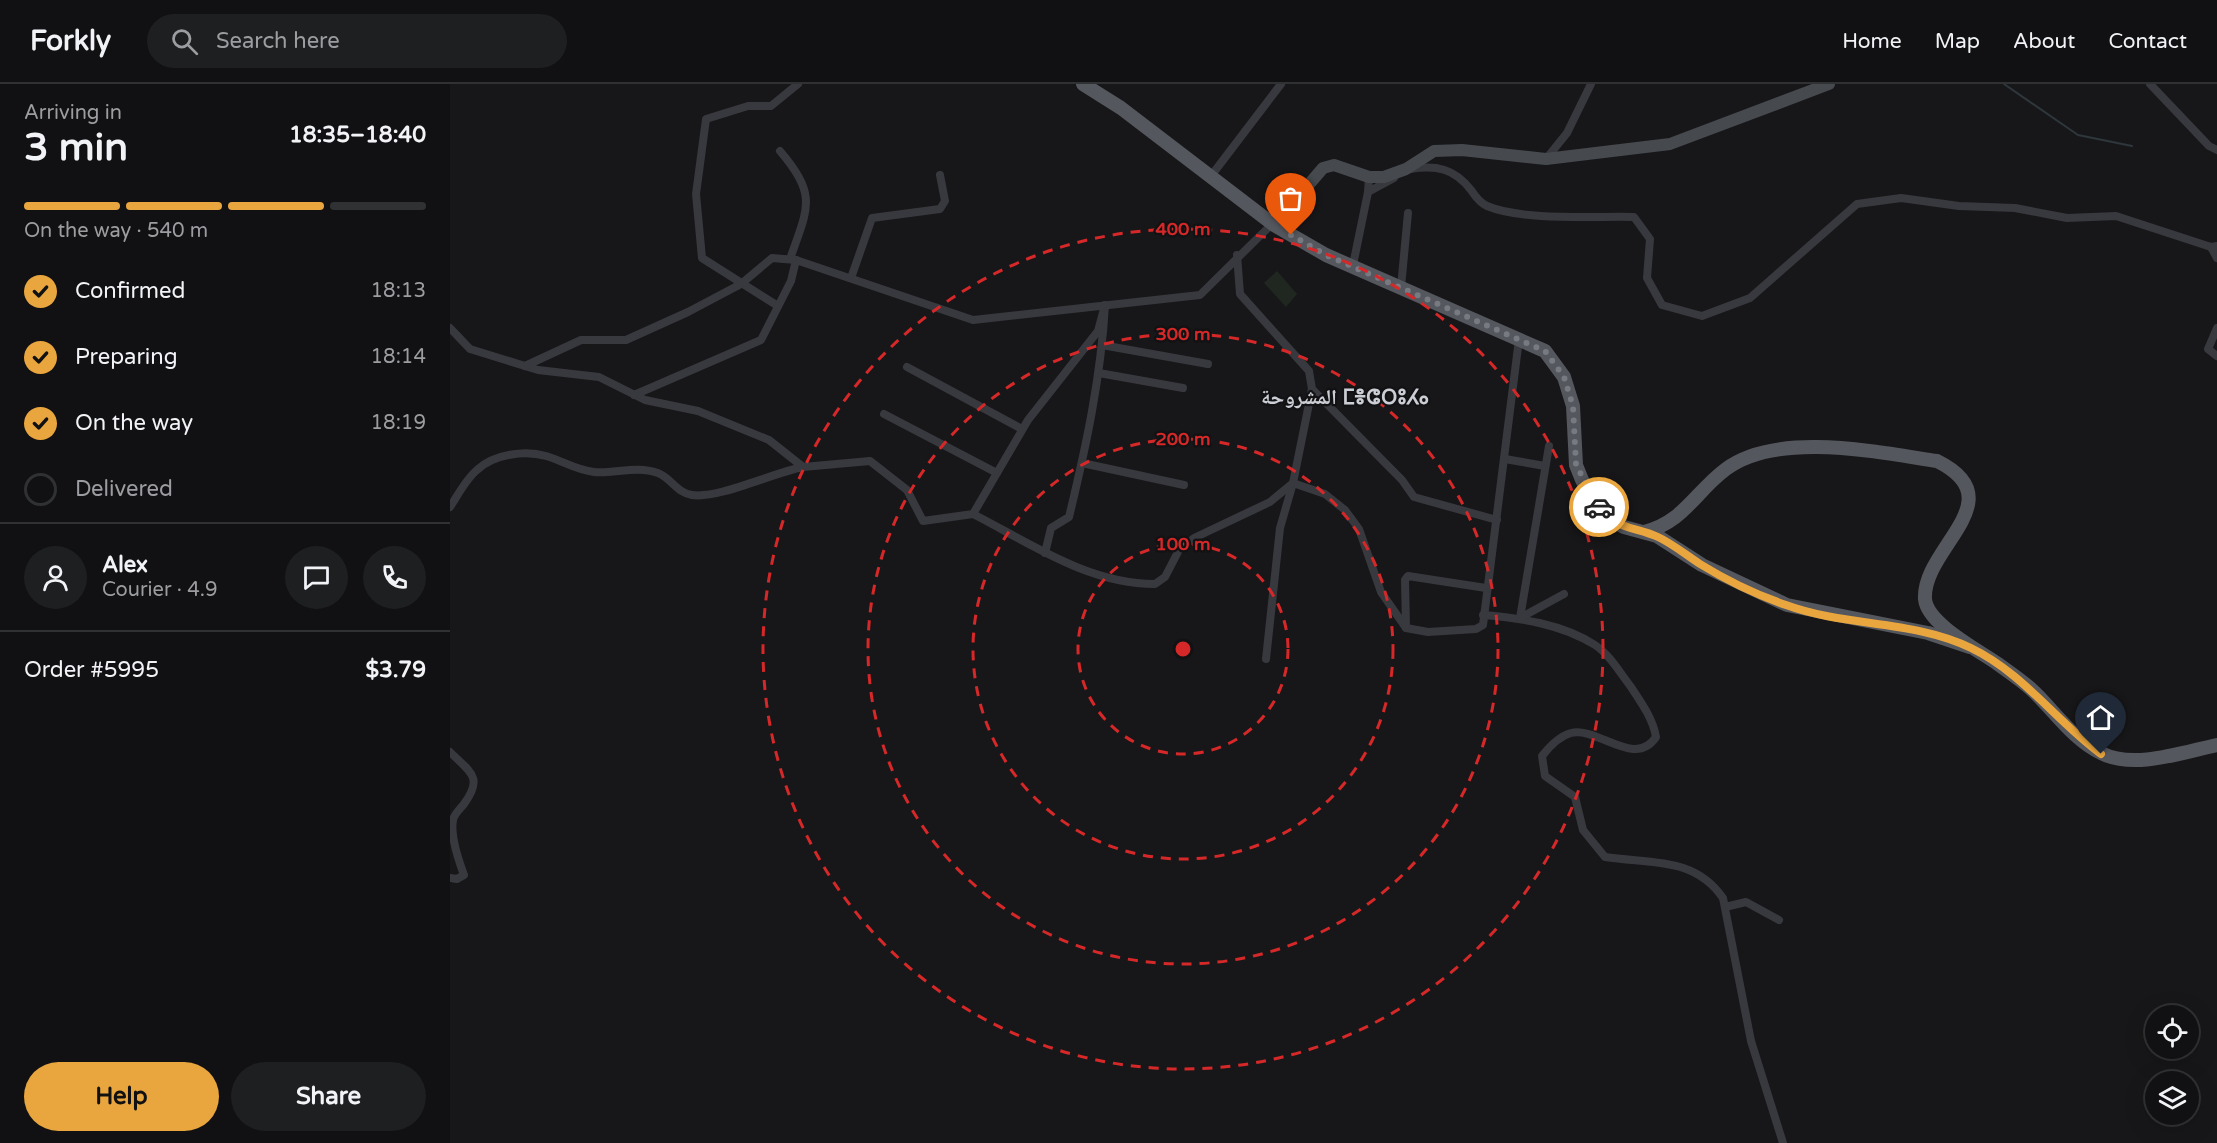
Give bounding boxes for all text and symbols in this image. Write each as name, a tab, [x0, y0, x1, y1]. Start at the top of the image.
search box	[147, 14, 567, 68]
text: Forkly	[30, 24, 111, 58]
icon: search	[168, 25, 201, 58]
text: Search here	[216, 28, 340, 54]
text: Home	[1842, 29, 1902, 54]
text: Map	[1935, 29, 1980, 54]
text: About	[2013, 29, 2075, 54]
text: Contact	[2108, 29, 2187, 54]
text: Arriving in	[24, 101, 122, 125]
text: 18:35–18:40	[289, 122, 426, 148]
text: 3 min	[24, 124, 128, 171]
pin	[1265, 173, 1316, 235]
icon: bag	[1274, 182, 1307, 215]
text: 400 m	[1155, 218, 1211, 240]
text: On the way · 540 m	[24, 219, 208, 243]
icon: check	[24, 275, 57, 308]
text: Confirmed	[75, 278, 185, 304]
text: 18:13	[371, 279, 426, 303]
text: 300 m	[1155, 323, 1211, 345]
icon: check	[24, 341, 57, 374]
text: Preparing	[75, 344, 178, 370]
text: 18:14	[371, 345, 426, 369]
district label: المشروحة ⵎⴻⵛⵔⵓⵃⴰ	[1261, 385, 1429, 410]
icon: check	[24, 407, 57, 440]
text: On the way	[75, 410, 193, 436]
text: 18:19	[371, 411, 426, 435]
text: 200 m	[1155, 428, 1211, 450]
text: Delivered	[75, 476, 173, 502]
courier	[1569, 477, 1629, 537]
icon: car	[1583, 491, 1616, 524]
text: 100 m	[1155, 533, 1211, 555]
button: person	[24, 546, 87, 609]
button: chat	[285, 546, 348, 609]
button: phone	[363, 546, 426, 609]
text: Alex	[102, 552, 148, 578]
text: Courier · 4.9	[102, 578, 217, 602]
centre of rings	[1173, 639, 1193, 659]
text: Order #5995	[24, 657, 159, 683]
text: $3.79	[365, 657, 426, 683]
pin	[2075, 692, 2126, 754]
icon: home	[2084, 701, 2117, 734]
map controls	[2145, 1005, 2199, 1125]
button: locate	[2145, 1005, 2199, 1059]
button: Help	[24, 1062, 219, 1131]
button: Share	[231, 1062, 426, 1131]
button: layers	[2145, 1071, 2199, 1125]

